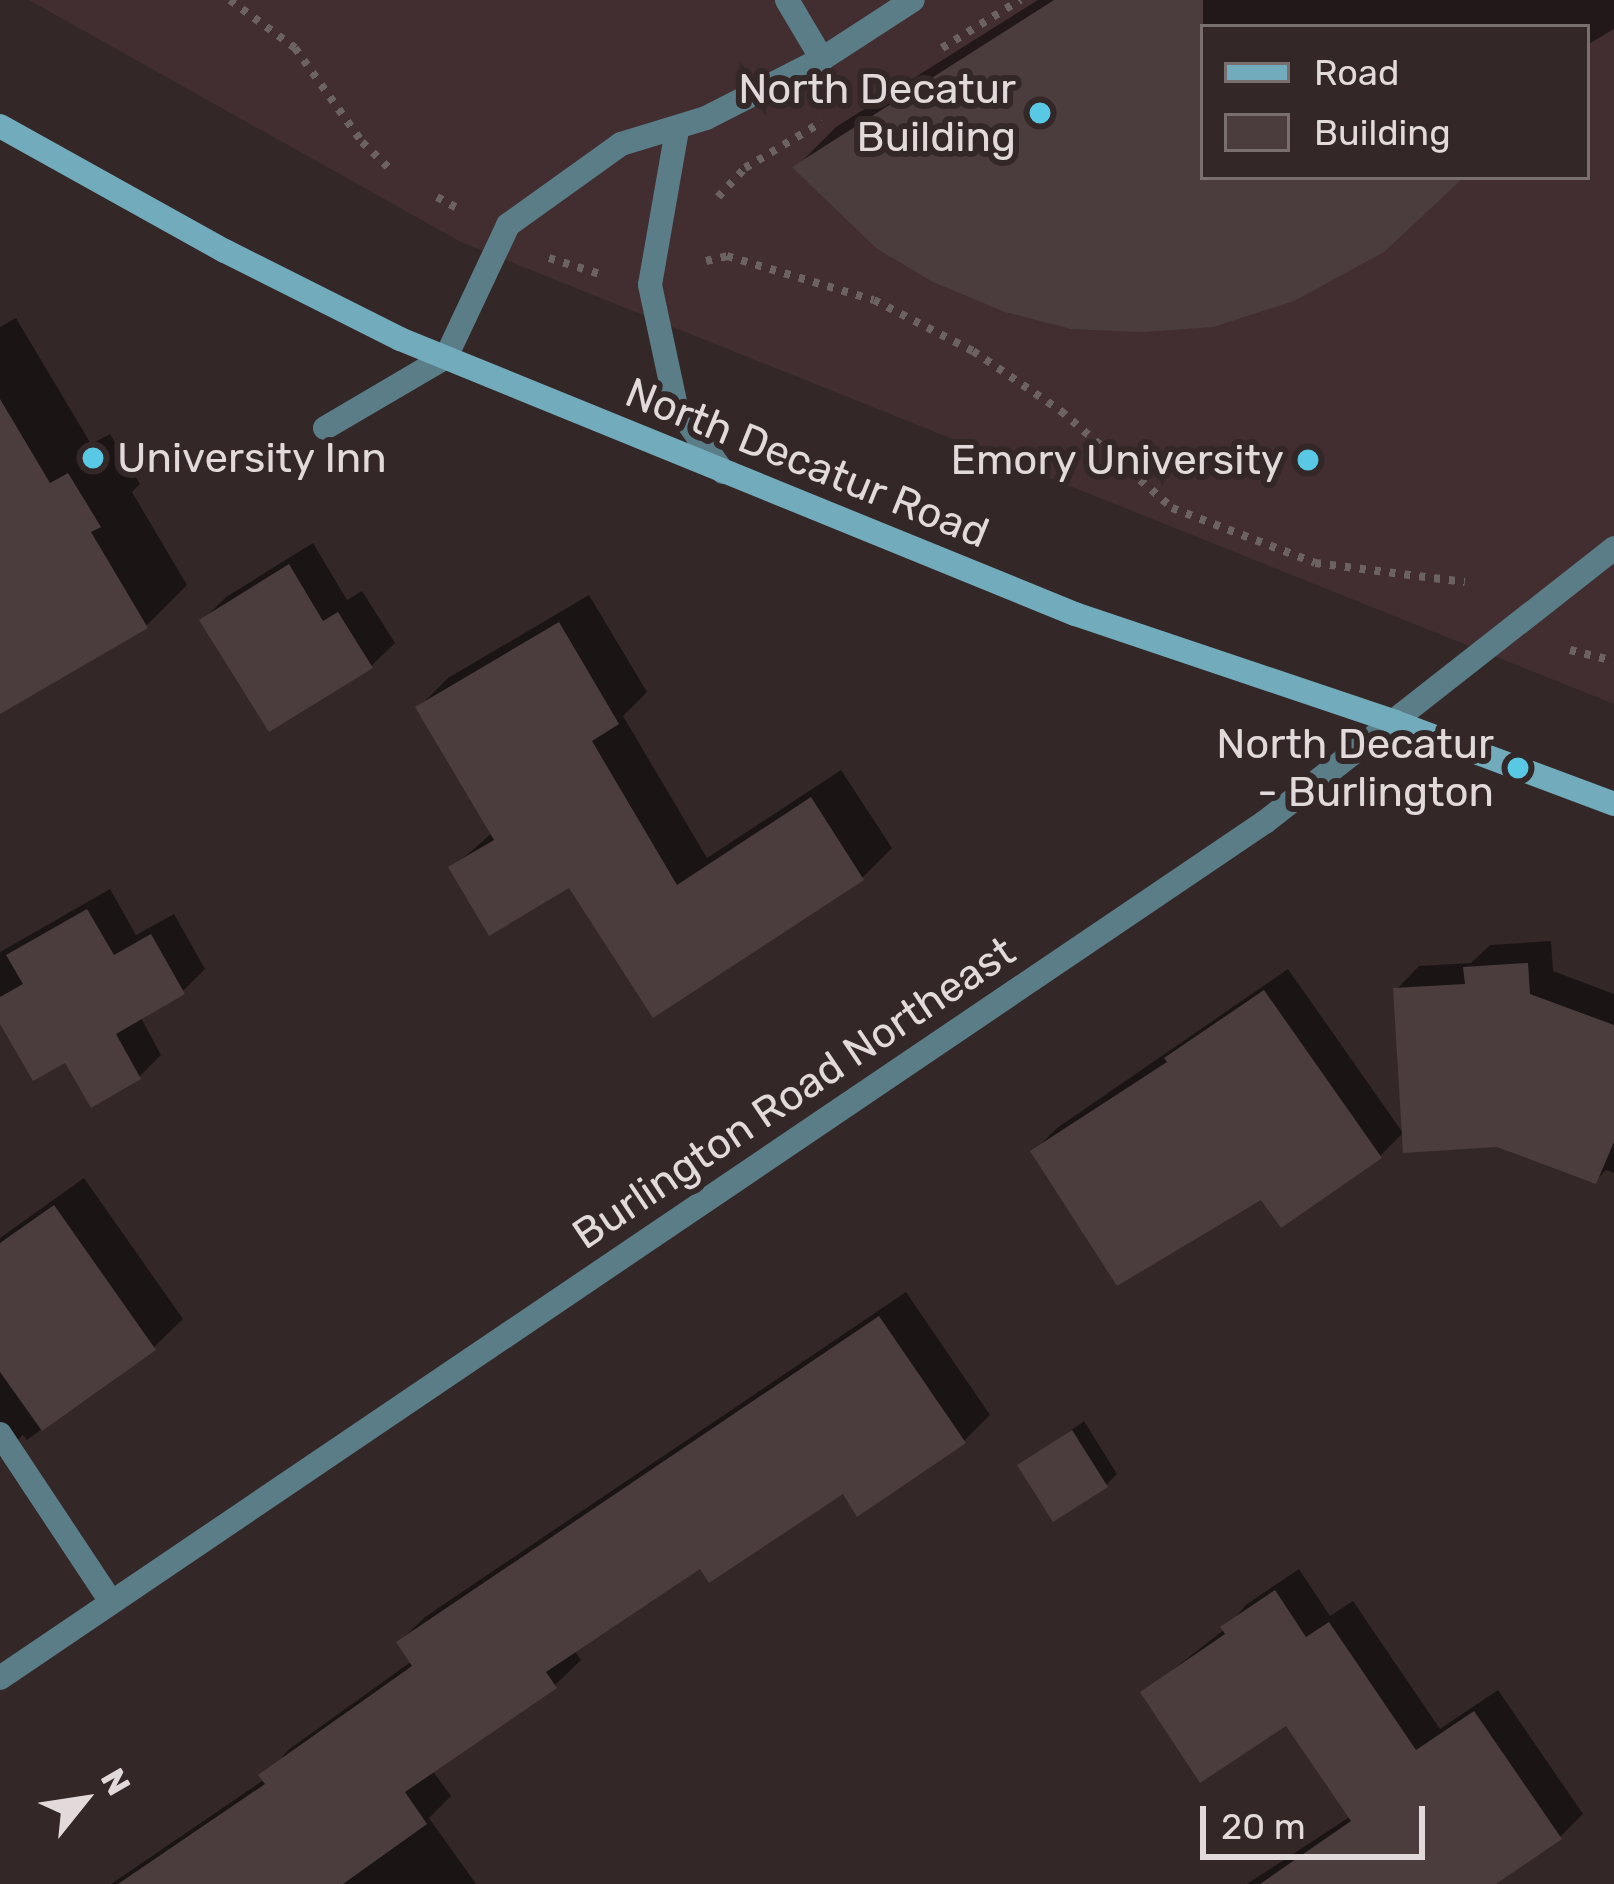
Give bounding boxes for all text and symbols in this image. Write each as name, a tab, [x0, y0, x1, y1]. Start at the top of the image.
legend	[1200, 24, 1590, 180]
text: Road	[1314, 51, 1399, 94]
place label: North Decatur Building	[738, 64, 1016, 162]
marker: North Decatur Building	[1027, 100, 1053, 126]
text: Building	[1314, 111, 1451, 154]
street label: North Decatur Road	[618, 367, 996, 559]
place label: University Inn	[117, 433, 388, 483]
place label: Emory University	[949, 435, 1284, 485]
marker: University Inn	[80, 445, 106, 471]
marker: Emory University	[1295, 447, 1321, 473]
place label: North Decatur - Burlington	[1216, 719, 1494, 818]
marker: North Decatur - Burlington	[1505, 755, 1531, 781]
street label: Burlington Road Northeast	[564, 926, 1024, 1260]
north arrow	[24, 1740, 144, 1860]
text: N	[93, 1762, 138, 1802]
scale bar	[1206, 1782, 1431, 1856]
text: 20 m	[1221, 1805, 1306, 1848]

